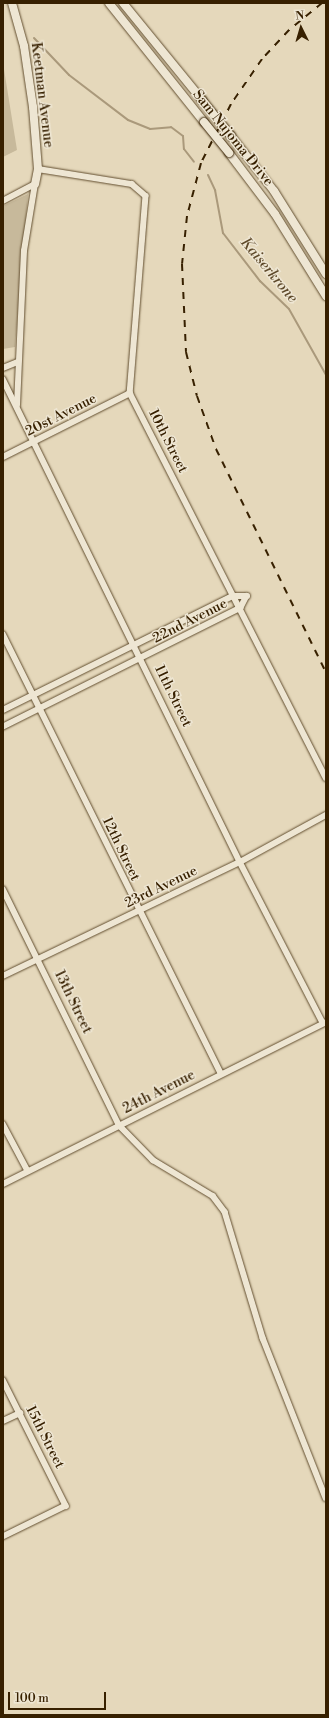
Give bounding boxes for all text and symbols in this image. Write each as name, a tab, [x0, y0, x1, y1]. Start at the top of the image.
north arrow	[281, 8, 321, 48]
text: N	[295, 9, 305, 23]
street label: Keetman Avenue	[27, 41, 57, 149]
street label: Sam Nujoma Drive	[189, 87, 277, 189]
water label: Kaiserkrone	[237, 234, 301, 306]
street label: 20st Avenue	[23, 390, 99, 440]
street label: 10th Street	[145, 406, 191, 476]
street label: 22nd Avenue	[150, 595, 230, 647]
street label: 11th Street	[151, 662, 195, 730]
street label: 12th Street	[98, 814, 144, 884]
street label: 23rd Avenue	[122, 862, 200, 912]
street label: 13th Street	[51, 968, 95, 1036]
street label: 24th Avenue	[120, 1067, 198, 1117]
street label: 15th Street	[22, 1403, 68, 1471]
scale bar	[10, 1684, 108, 1710]
text: 100 m	[15, 1691, 49, 1706]

